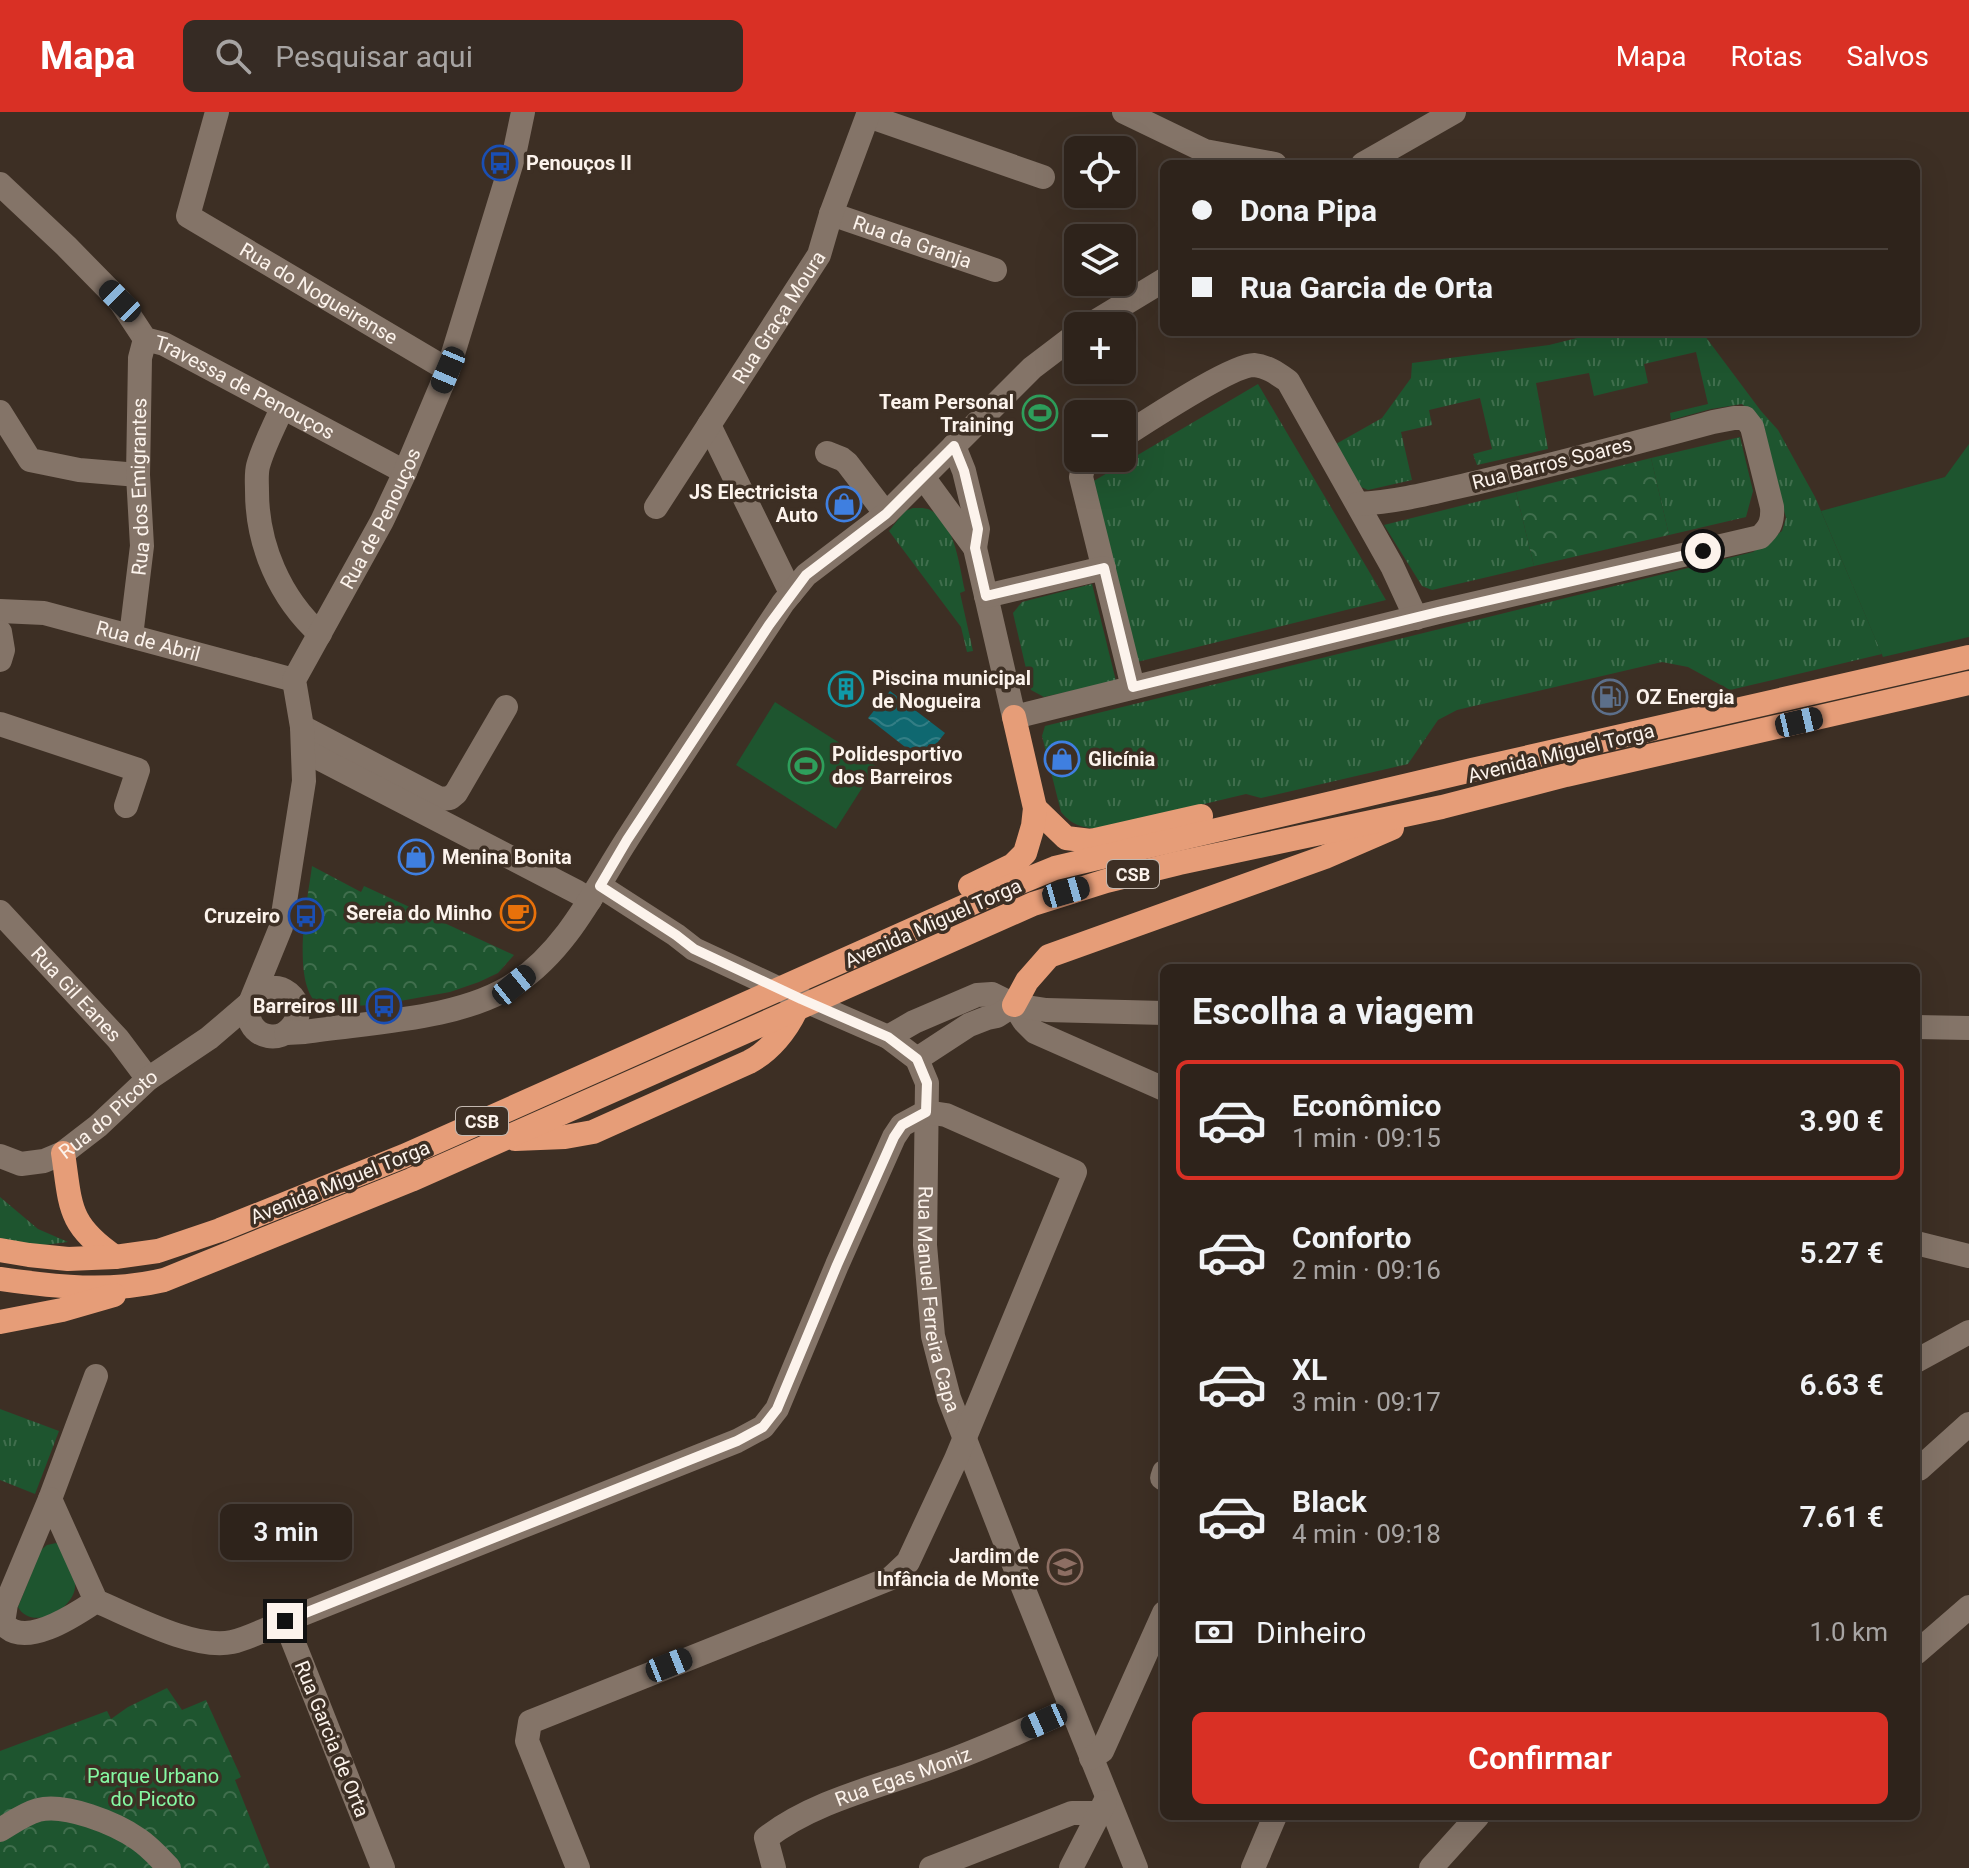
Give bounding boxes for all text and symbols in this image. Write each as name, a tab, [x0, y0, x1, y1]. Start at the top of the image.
search box	[183, 20, 743, 92]
text: Mapa	[40, 34, 135, 78]
icon: search	[211, 34, 255, 78]
text: Pesquisar aqui	[275, 39, 473, 74]
text: Mapa	[1616, 40, 1686, 73]
text: Rotas	[1730, 40, 1803, 73]
text: Salvos	[1847, 40, 1929, 73]
map controls	[1064, 136, 1136, 472]
button: locate	[1064, 136, 1136, 208]
bus stop icon: Penouços II	[481, 144, 519, 182]
place label: Penouços II	[526, 151, 632, 175]
text: Dona Pipa	[1240, 193, 1377, 228]
street label: Rua da Granja	[850, 210, 975, 273]
button: layers	[1064, 224, 1136, 296]
street label: Rua do Nogueirense	[235, 237, 402, 350]
street label: Rua Graça Moura	[727, 246, 831, 388]
text: Rua Garcia de Orta	[1240, 270, 1493, 305]
car	[95, 276, 145, 326]
button: +	[1064, 312, 1136, 384]
street label: Travessa de Penouços	[152, 330, 339, 444]
car	[428, 343, 468, 397]
place label: Team Personal Training	[879, 390, 1014, 437]
sports icon: Team Personal Training	[1021, 394, 1059, 432]
street label: Rua dos Emigrantes	[126, 398, 154, 577]
button: −	[1064, 400, 1136, 472]
street label: Rua Barros Soares	[1469, 431, 1635, 495]
street label: Rua de Penouços	[335, 444, 426, 593]
place label: JS Electricista Auto	[689, 480, 818, 527]
shop icon: JS Electricista Auto	[825, 485, 863, 523]
route start	[1685, 533, 1721, 569]
street label: Rua de Abril	[94, 616, 203, 666]
place label: Piscina municipal de Nogueira	[872, 666, 1031, 713]
building icon: Piscina municipal de Nogueira	[827, 670, 865, 708]
fuel station icon: OZ Energia	[1591, 678, 1629, 716]
place label: OZ Energia	[1636, 685, 1735, 709]
car	[1773, 705, 1825, 739]
street label: Avenida Miguel Torga	[1465, 718, 1657, 788]
shop icon: Glicínia	[1043, 740, 1081, 778]
place label: Polidesportivo dos Barreiros	[832, 742, 963, 789]
sports icon: Polidesportivo dos Barreiros	[787, 747, 825, 785]
place label: Glicínia	[1088, 747, 1156, 771]
shop icon: Menina Bonita	[397, 838, 435, 876]
place label: Menina Bonita	[442, 845, 572, 869]
road number: CSB	[1107, 860, 1159, 888]
street label: Avenida Miguel Torga	[841, 873, 1025, 973]
car	[1040, 874, 1092, 910]
cafe icon: Sereia do Minho	[499, 894, 537, 932]
bus stop icon: Cruzeiro	[287, 897, 325, 935]
place label: Sereia do Minho	[346, 901, 492, 925]
place label: Cruzeiro	[204, 904, 280, 928]
street label: Rua Gil Eanes	[26, 941, 126, 1047]
car	[488, 961, 540, 1009]
bus stop icon: Barreiros III	[365, 987, 403, 1025]
text: Escolha a viagem	[1192, 991, 1474, 1033]
place label: Barreiros III	[253, 994, 358, 1018]
street label: Rua do Picoto	[54, 1064, 162, 1164]
icon: car	[1196, 1084, 1268, 1156]
text: Econômico	[1292, 1088, 1441, 1123]
text: 3.90 €	[1799, 1103, 1884, 1138]
road number: CSB	[456, 1107, 508, 1135]
text: 1 min · 09:15	[1292, 1123, 1441, 1153]
street label: Avenida Miguel Torga	[247, 1135, 433, 1229]
street label: Rua Manuel Ferreira Capa	[913, 1186, 965, 1416]
icon: car	[1196, 1216, 1268, 1288]
text: Conforto	[1292, 1220, 1411, 1255]
text: 5.27 €	[1799, 1235, 1884, 1270]
text: 2 min · 09:16	[1292, 1255, 1441, 1285]
icon: car	[1196, 1348, 1268, 1420]
text: XL	[1292, 1352, 1327, 1387]
text: 6.63 €	[1799, 1367, 1884, 1402]
text: 3 min · 09:17	[1292, 1387, 1441, 1417]
icon: car	[1196, 1480, 1268, 1552]
text: Black	[1292, 1484, 1367, 1519]
text: 7.61 €	[1799, 1499, 1884, 1534]
callout: 3 min	[219, 1505, 351, 1561]
text: 3 min	[253, 1517, 319, 1547]
text: 4 min · 09:18	[1292, 1519, 1441, 1549]
place label: Jardim de Infância de Monte	[877, 1544, 1039, 1591]
school or university icon: Jardim de Infância de Monte	[1046, 1548, 1084, 1586]
route end	[267, 1603, 303, 1639]
icon: cash	[1192, 1610, 1236, 1654]
text: Dinheiro	[1256, 1615, 1366, 1650]
text: 1.0 km	[1809, 1617, 1888, 1647]
car	[642, 1645, 696, 1685]
street label: Rua Garcia de Orta	[290, 1657, 374, 1821]
car	[1017, 1700, 1071, 1742]
button: Confirmar	[1192, 1712, 1888, 1804]
street label: Rua Egas Moniz	[832, 1742, 975, 1811]
park label: Parque Urbano do Picoto	[87, 1764, 219, 1811]

